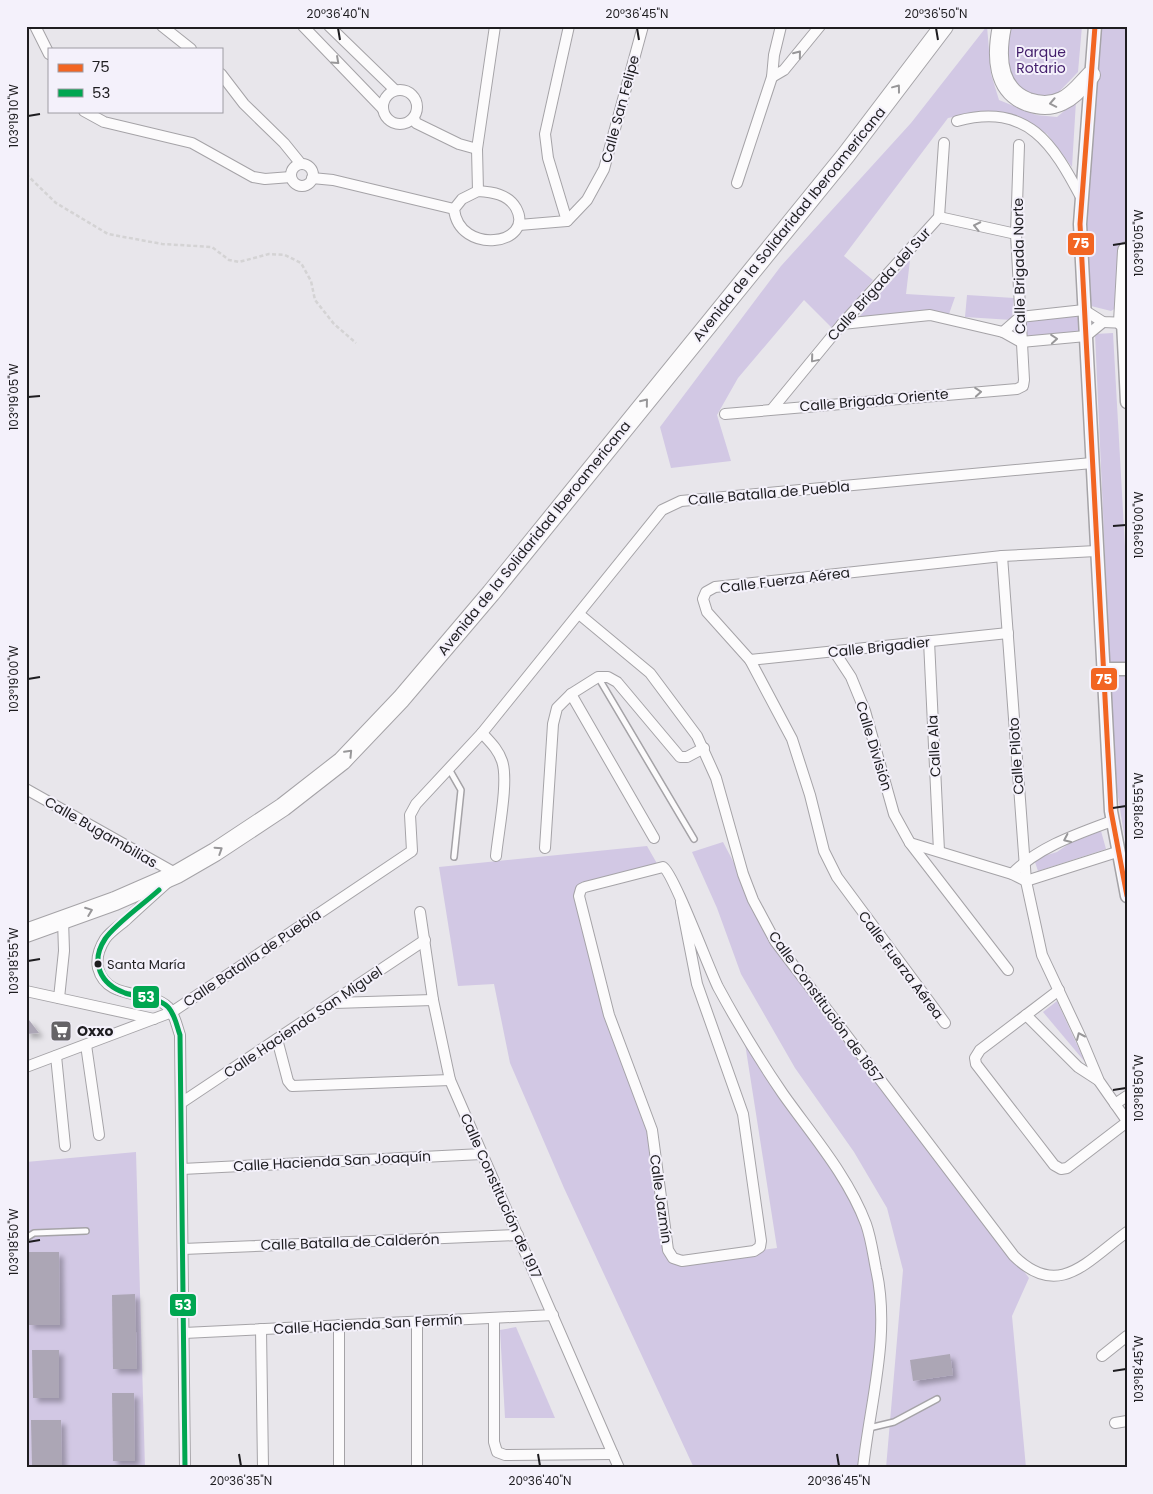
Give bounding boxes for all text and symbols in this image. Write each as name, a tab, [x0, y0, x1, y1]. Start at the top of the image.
text: 20°36'40"N	[307, 5, 369, 22]
text: 20°36'45"N	[606, 5, 668, 22]
text: 20°36'50"N	[905, 5, 967, 22]
park label: Parque Rotario	[1016, 42, 1066, 78]
legend	[48, 48, 222, 112]
one-way arrow	[792, 51, 800, 60]
street label: Calle San Felipe	[596, 53, 644, 165]
text: 75	[92, 56, 110, 77]
one-way arrow	[331, 56, 340, 65]
text: 53	[92, 82, 110, 103]
text: 103°19'10"W	[5, 84, 22, 148]
one-way arrow	[891, 85, 899, 94]
one-way arrow	[1048, 97, 1057, 108]
street label: Avenida de la Solidaridad Iberoamericana	[688, 102, 890, 346]
street label: Calle Brigada Norte	[1008, 197, 1030, 334]
text: 103°19'05"W	[1130, 209, 1147, 276]
one-way arrow	[973, 221, 982, 232]
street label: Calle Brigada del Sur	[823, 223, 935, 345]
line badge: 75	[1067, 232, 1095, 256]
text: 75	[1073, 233, 1089, 253]
one-way arrow	[1050, 334, 1058, 345]
one-way arrow	[811, 353, 819, 362]
text: 103°19'05"W	[5, 363, 22, 430]
street label: Calle Brigada Oriente	[799, 383, 950, 416]
one-way arrow	[975, 387, 983, 398]
one-way arrow	[640, 399, 648, 408]
street label: Avenida de la Solidaridad Iberoamericana	[433, 416, 635, 660]
street label: Calle Batalla de Puebla	[687, 476, 851, 510]
text: 103°19'00"W	[1130, 491, 1147, 558]
street label: Calle Fuerza Aérea	[719, 562, 851, 598]
street label: Calle Brigadier	[827, 632, 931, 662]
text: 103°19'00"W	[5, 645, 22, 712]
line badge: 75	[1090, 667, 1118, 691]
text: 75	[1096, 669, 1112, 689]
street label: Calle División	[851, 699, 897, 793]
street label: Calle Ala	[922, 715, 946, 777]
street label: Calle Piloto	[1003, 717, 1029, 795]
one-way arrow	[343, 750, 352, 759]
text: 103°18'55"W	[1130, 772, 1147, 839]
street label: Calle Bugambilias	[41, 792, 161, 872]
one-way arrow	[1063, 832, 1072, 843]
one-way arrow	[213, 847, 222, 856]
street label: Calle Batalla de Puebla	[179, 904, 325, 1012]
one-way arrow	[84, 907, 93, 917]
street label: Calle Fuerza Aérea	[854, 907, 948, 1023]
text: 103°18'55"W	[5, 927, 22, 994]
street label: Calle Constitución de 1857	[764, 927, 888, 1087]
place label: Santa María	[107, 955, 186, 974]
marker: Santa María	[93, 959, 103, 969]
street label: Calle Hacienda San Miguel	[220, 961, 386, 1083]
line badge: 53	[132, 985, 160, 1009]
text: 53	[137, 987, 155, 1007]
supermarket icon: Oxxo	[49, 1019, 73, 1043]
place label: Oxxo	[77, 1021, 113, 1041]
one-way arrow	[1076, 1032, 1087, 1041]
text: 103°18'50"W	[1130, 1054, 1147, 1121]
street label: Calle Constitución de 1917	[455, 1110, 547, 1282]
street label: Calle Hacienda San Joaquín	[233, 1146, 431, 1176]
street label: Calle Jazmín	[645, 1153, 677, 1245]
text: 103°18'50"W	[5, 1208, 22, 1275]
street label: Calle Batalla de Calderón	[260, 1229, 440, 1255]
line badge: 53	[169, 1293, 197, 1317]
text: 53	[174, 1295, 192, 1315]
street label: Calle Hacienda San Fermín	[273, 1309, 463, 1339]
text: 103°18'45"W	[1130, 1335, 1147, 1403]
text: 20°36'35"N	[210, 1472, 272, 1489]
text: 20°36'40"N	[509, 1472, 571, 1489]
text: 20°36'45"N	[808, 1472, 870, 1489]

